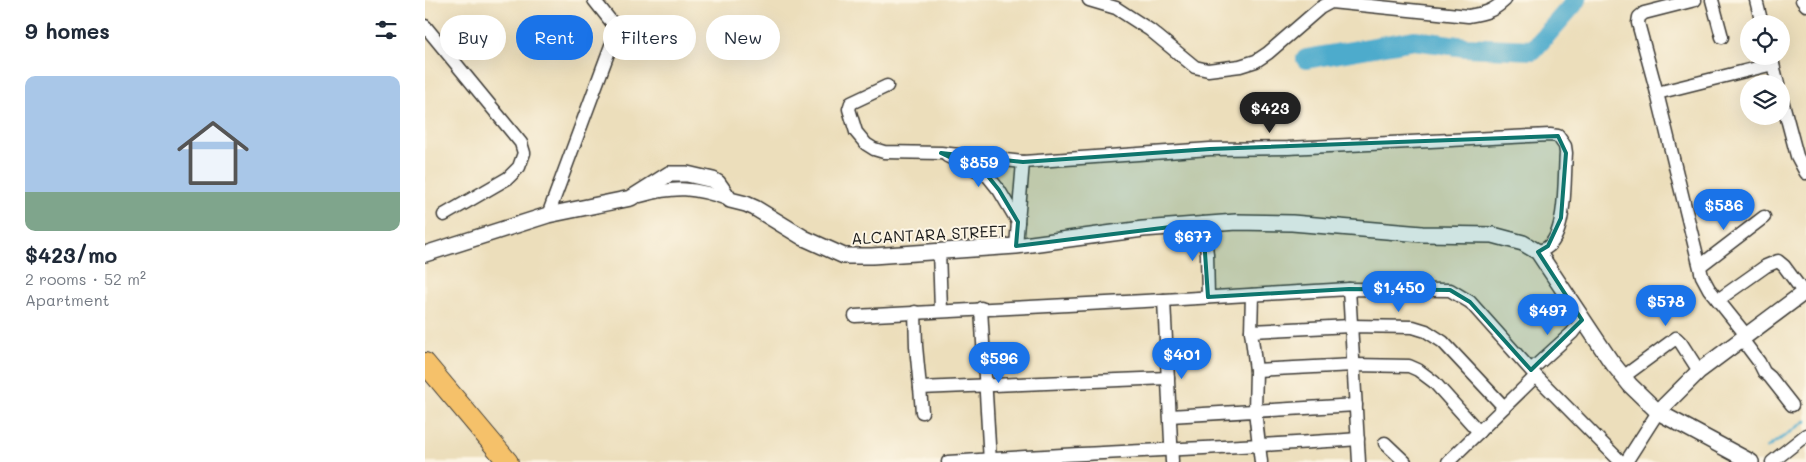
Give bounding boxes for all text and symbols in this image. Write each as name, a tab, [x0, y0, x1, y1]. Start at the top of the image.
chip: Buy	[440, 15, 506, 60]
chip: Rent	[516, 15, 593, 60]
chip: Filters	[603, 15, 696, 60]
chip: New	[706, 15, 780, 60]
map controls	[1740, 15, 1790, 125]
button: locate	[1740, 15, 1790, 65]
icon: filters	[372, 16, 400, 44]
text: 9 homes	[25, 17, 110, 44]
button: layers	[1740, 75, 1790, 125]
pin: $423	[1240, 92, 1300, 134]
text: $423	[1251, 97, 1289, 118]
icon: home	[168, 108, 258, 198]
pin: $859	[949, 146, 1009, 188]
text: $859	[960, 151, 998, 172]
pin: $586	[1694, 188, 1754, 231]
text: $586	[1705, 194, 1743, 215]
street label: ALCANTARA STREET	[851, 219, 1007, 249]
pin: $677	[1163, 220, 1223, 262]
text: $677	[1174, 225, 1212, 246]
text: $423/mo	[25, 241, 117, 268]
text: 2 rooms · 52 m²	[25, 268, 146, 289]
pin: $1,450	[1358, 270, 1440, 313]
text: $1,450	[1373, 276, 1425, 297]
pin: $578	[1636, 284, 1696, 327]
text: Apartment	[25, 289, 110, 310]
text: $578	[1647, 290, 1685, 311]
pin: $497	[1518, 294, 1578, 336]
text: $497	[1529, 299, 1567, 320]
pin: $401	[1152, 338, 1212, 380]
pin: $596	[969, 342, 1029, 384]
text: $401	[1163, 343, 1201, 364]
text: $596	[980, 347, 1018, 368]

